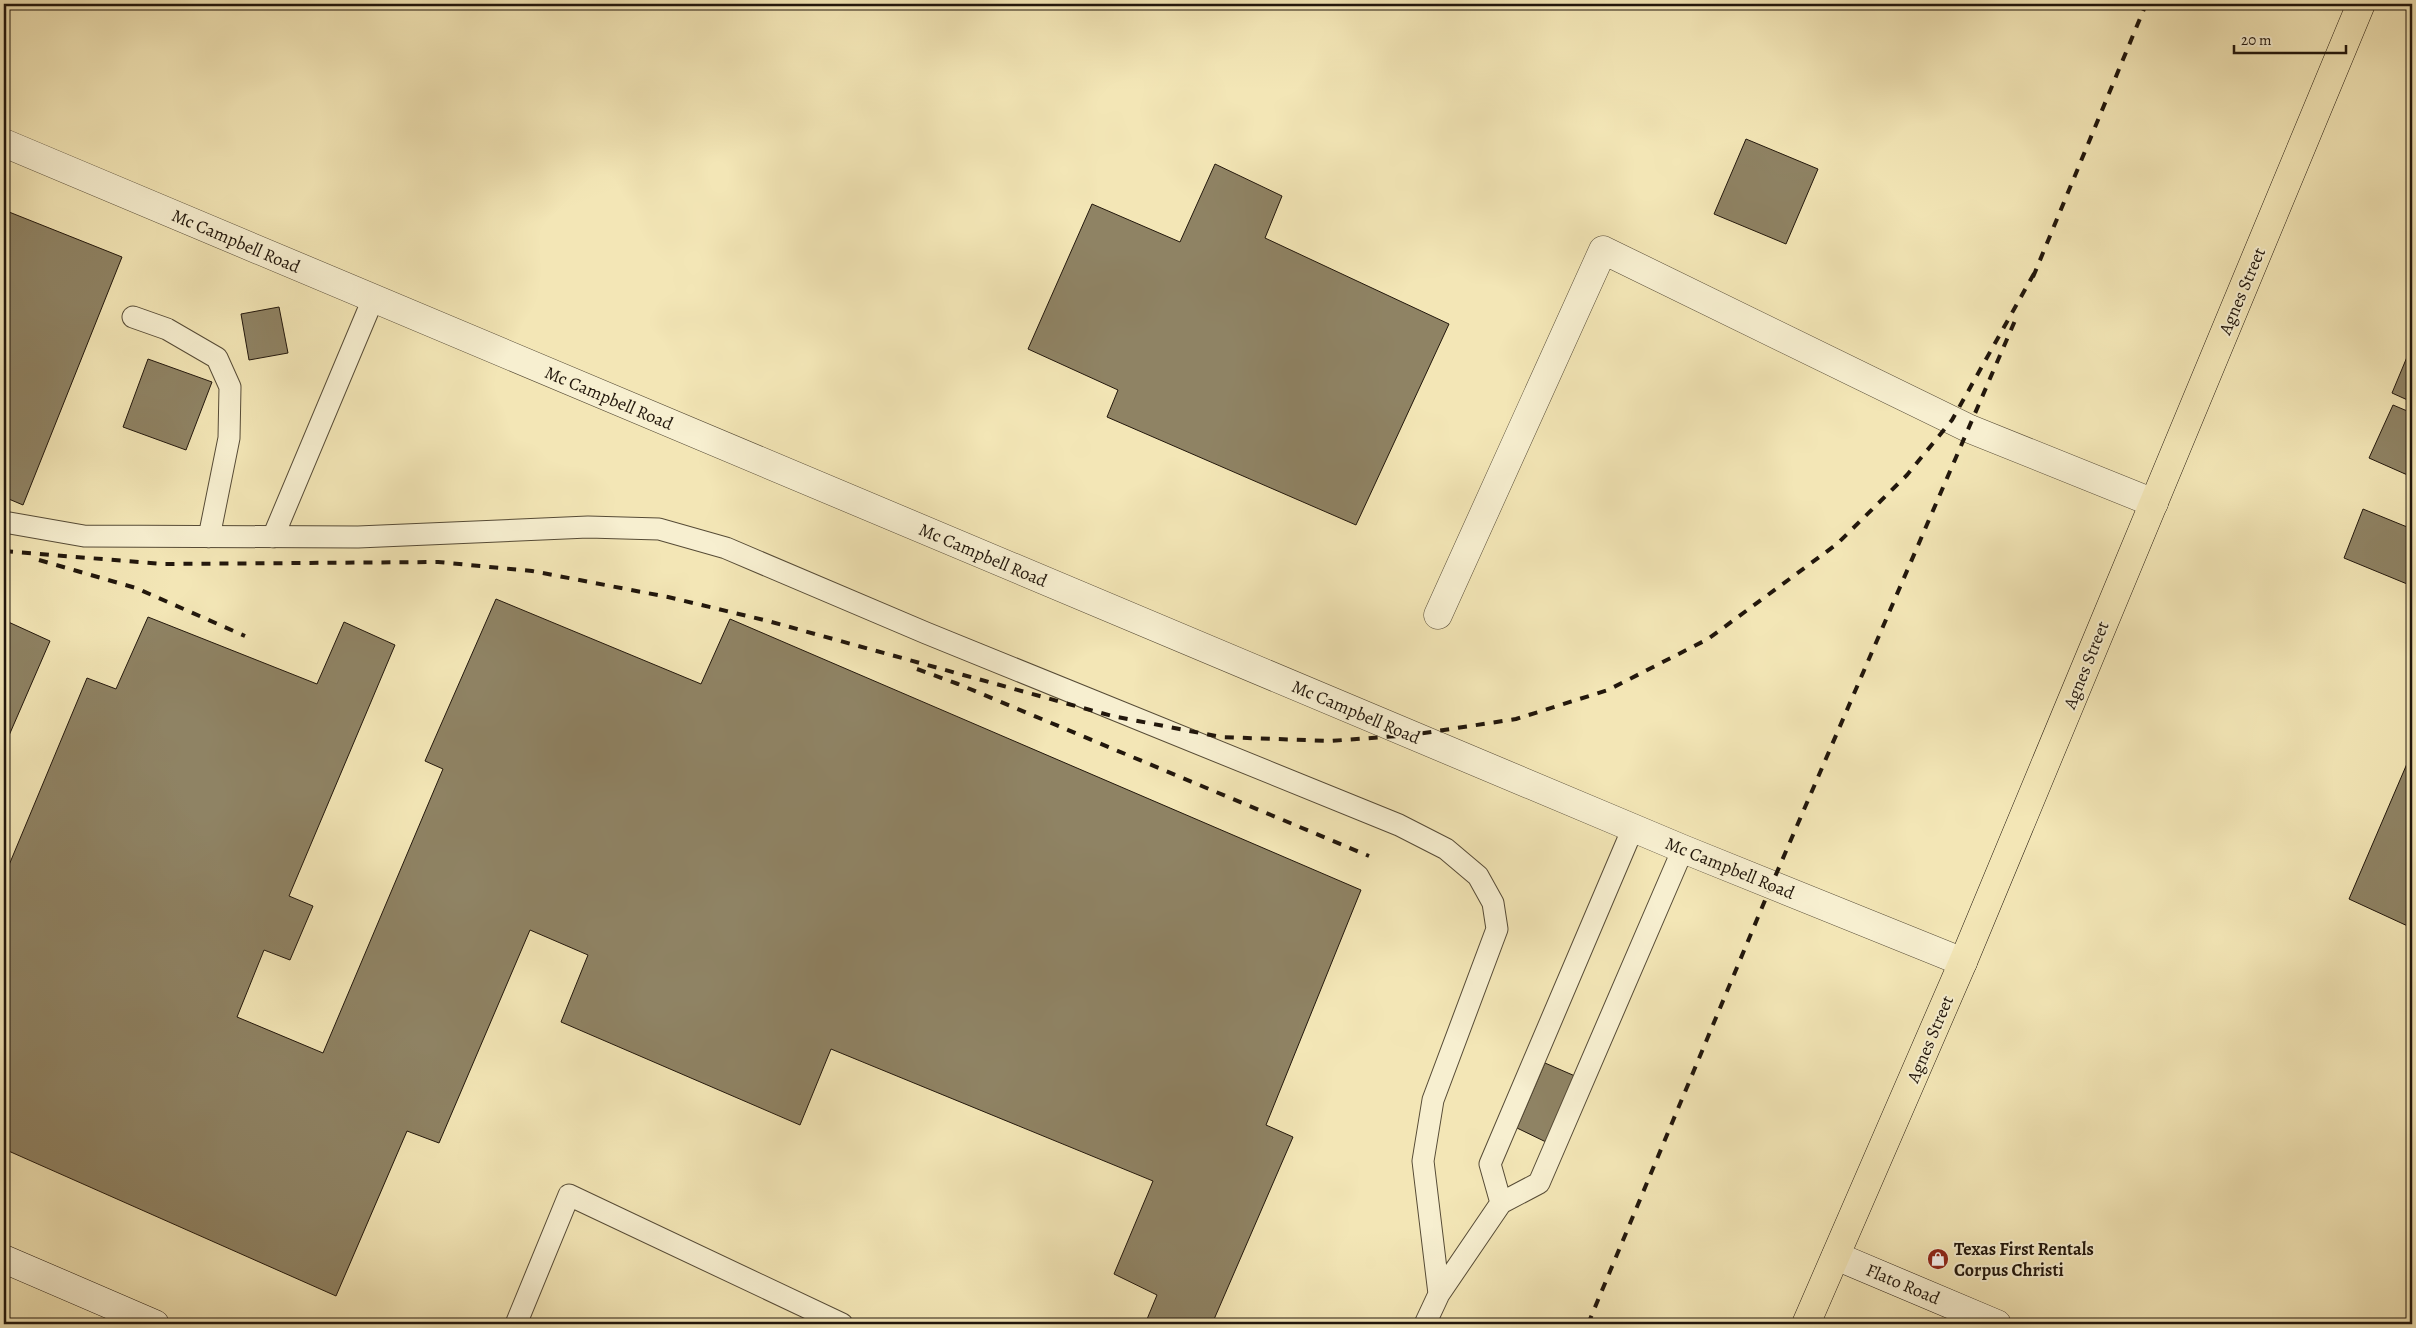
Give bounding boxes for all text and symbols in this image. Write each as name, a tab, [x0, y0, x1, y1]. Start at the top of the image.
scale bar	[2234, 22, 2346, 54]
text: 20 m	[2241, 30, 2272, 50]
street label: Mc Campbell Road	[168, 203, 304, 279]
street label: Agnes Street	[2212, 244, 2271, 339]
street label: Mc Campbell Road	[541, 360, 677, 436]
street label: Mc Campbell Road	[915, 517, 1051, 593]
street label: Agnes Street	[2057, 618, 2114, 713]
street label: Mc Campbell Road	[1288, 674, 1424, 750]
street label: Mc Campbell Road	[1662, 831, 1798, 905]
street label: Agnes Street	[1900, 992, 1959, 1087]
place label: Texas First Rentals Corpus Christi	[1954, 1237, 2094, 1282]
shop icon: Texas First Rentals Corpus Christi	[1926, 1247, 1950, 1271]
street label: Flato Road	[1862, 1258, 1944, 1310]

